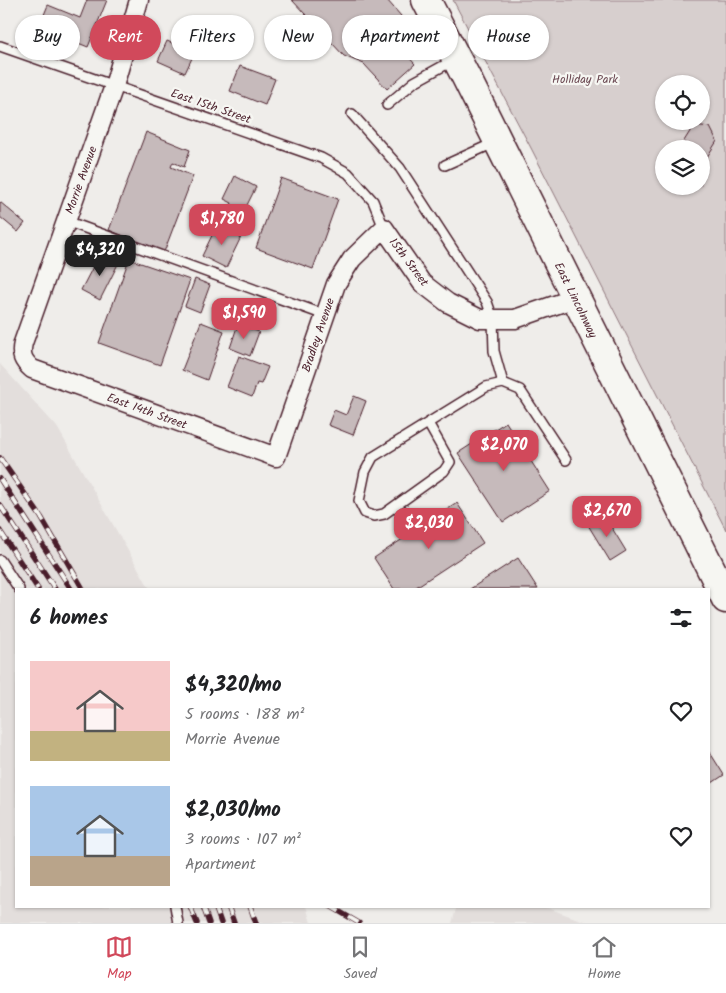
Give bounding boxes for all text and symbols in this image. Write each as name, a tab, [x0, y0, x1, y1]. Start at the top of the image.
chip: Buy	[15, 15, 80, 60]
chip: Rent	[90, 15, 161, 60]
chip: Filters	[171, 15, 254, 60]
chip: New	[264, 15, 332, 60]
chip: Apartment	[342, 15, 458, 60]
chip: House	[468, 15, 549, 60]
park label: Holliday Park	[552, 70, 618, 89]
map controls	[655, 75, 710, 195]
button: locate	[655, 75, 710, 130]
street label: East 15th Street	[168, 84, 254, 129]
button: layers	[655, 140, 710, 195]
street label: Morrie Avenue	[60, 143, 103, 217]
pin: $1,780	[181, 204, 263, 246]
text: $1,780	[200, 207, 244, 232]
pin: $4,320	[59, 234, 141, 277]
street label: 15th Street	[384, 234, 433, 291]
text: $4,320	[76, 238, 124, 263]
street label: East Lincolnway	[549, 259, 602, 342]
street label: Bradley Avenue	[297, 295, 340, 375]
pin: $1,590	[203, 298, 285, 340]
text: $1,590	[223, 301, 265, 326]
street label: East 14th Street	[104, 388, 190, 435]
pin: $2,070	[463, 430, 545, 472]
text: $2,070	[481, 433, 527, 458]
pin: $2,670	[566, 496, 648, 538]
text: $2,670	[583, 499, 631, 524]
pin: $2,030	[388, 508, 470, 550]
text: $2,030	[405, 511, 453, 536]
text: 6 homes	[30, 602, 108, 635]
icon: filters	[667, 604, 695, 632]
text: $4,320/mo	[185, 669, 282, 702]
icon: home	[70, 681, 130, 741]
icon: heart	[667, 697, 695, 725]
text: 5 rooms · 188 m²	[185, 702, 304, 727]
text: Morrie Avenue	[185, 727, 280, 752]
text: $2,030/mo	[185, 794, 281, 827]
icon: home	[70, 806, 130, 866]
icon: heart	[667, 822, 695, 850]
text: 3 rooms · 107 m²	[185, 827, 301, 852]
text: Apartment	[185, 852, 256, 877]
tab: Map	[105, 933, 133, 985]
tab: Saved	[344, 933, 377, 985]
tab: Home	[588, 933, 621, 985]

